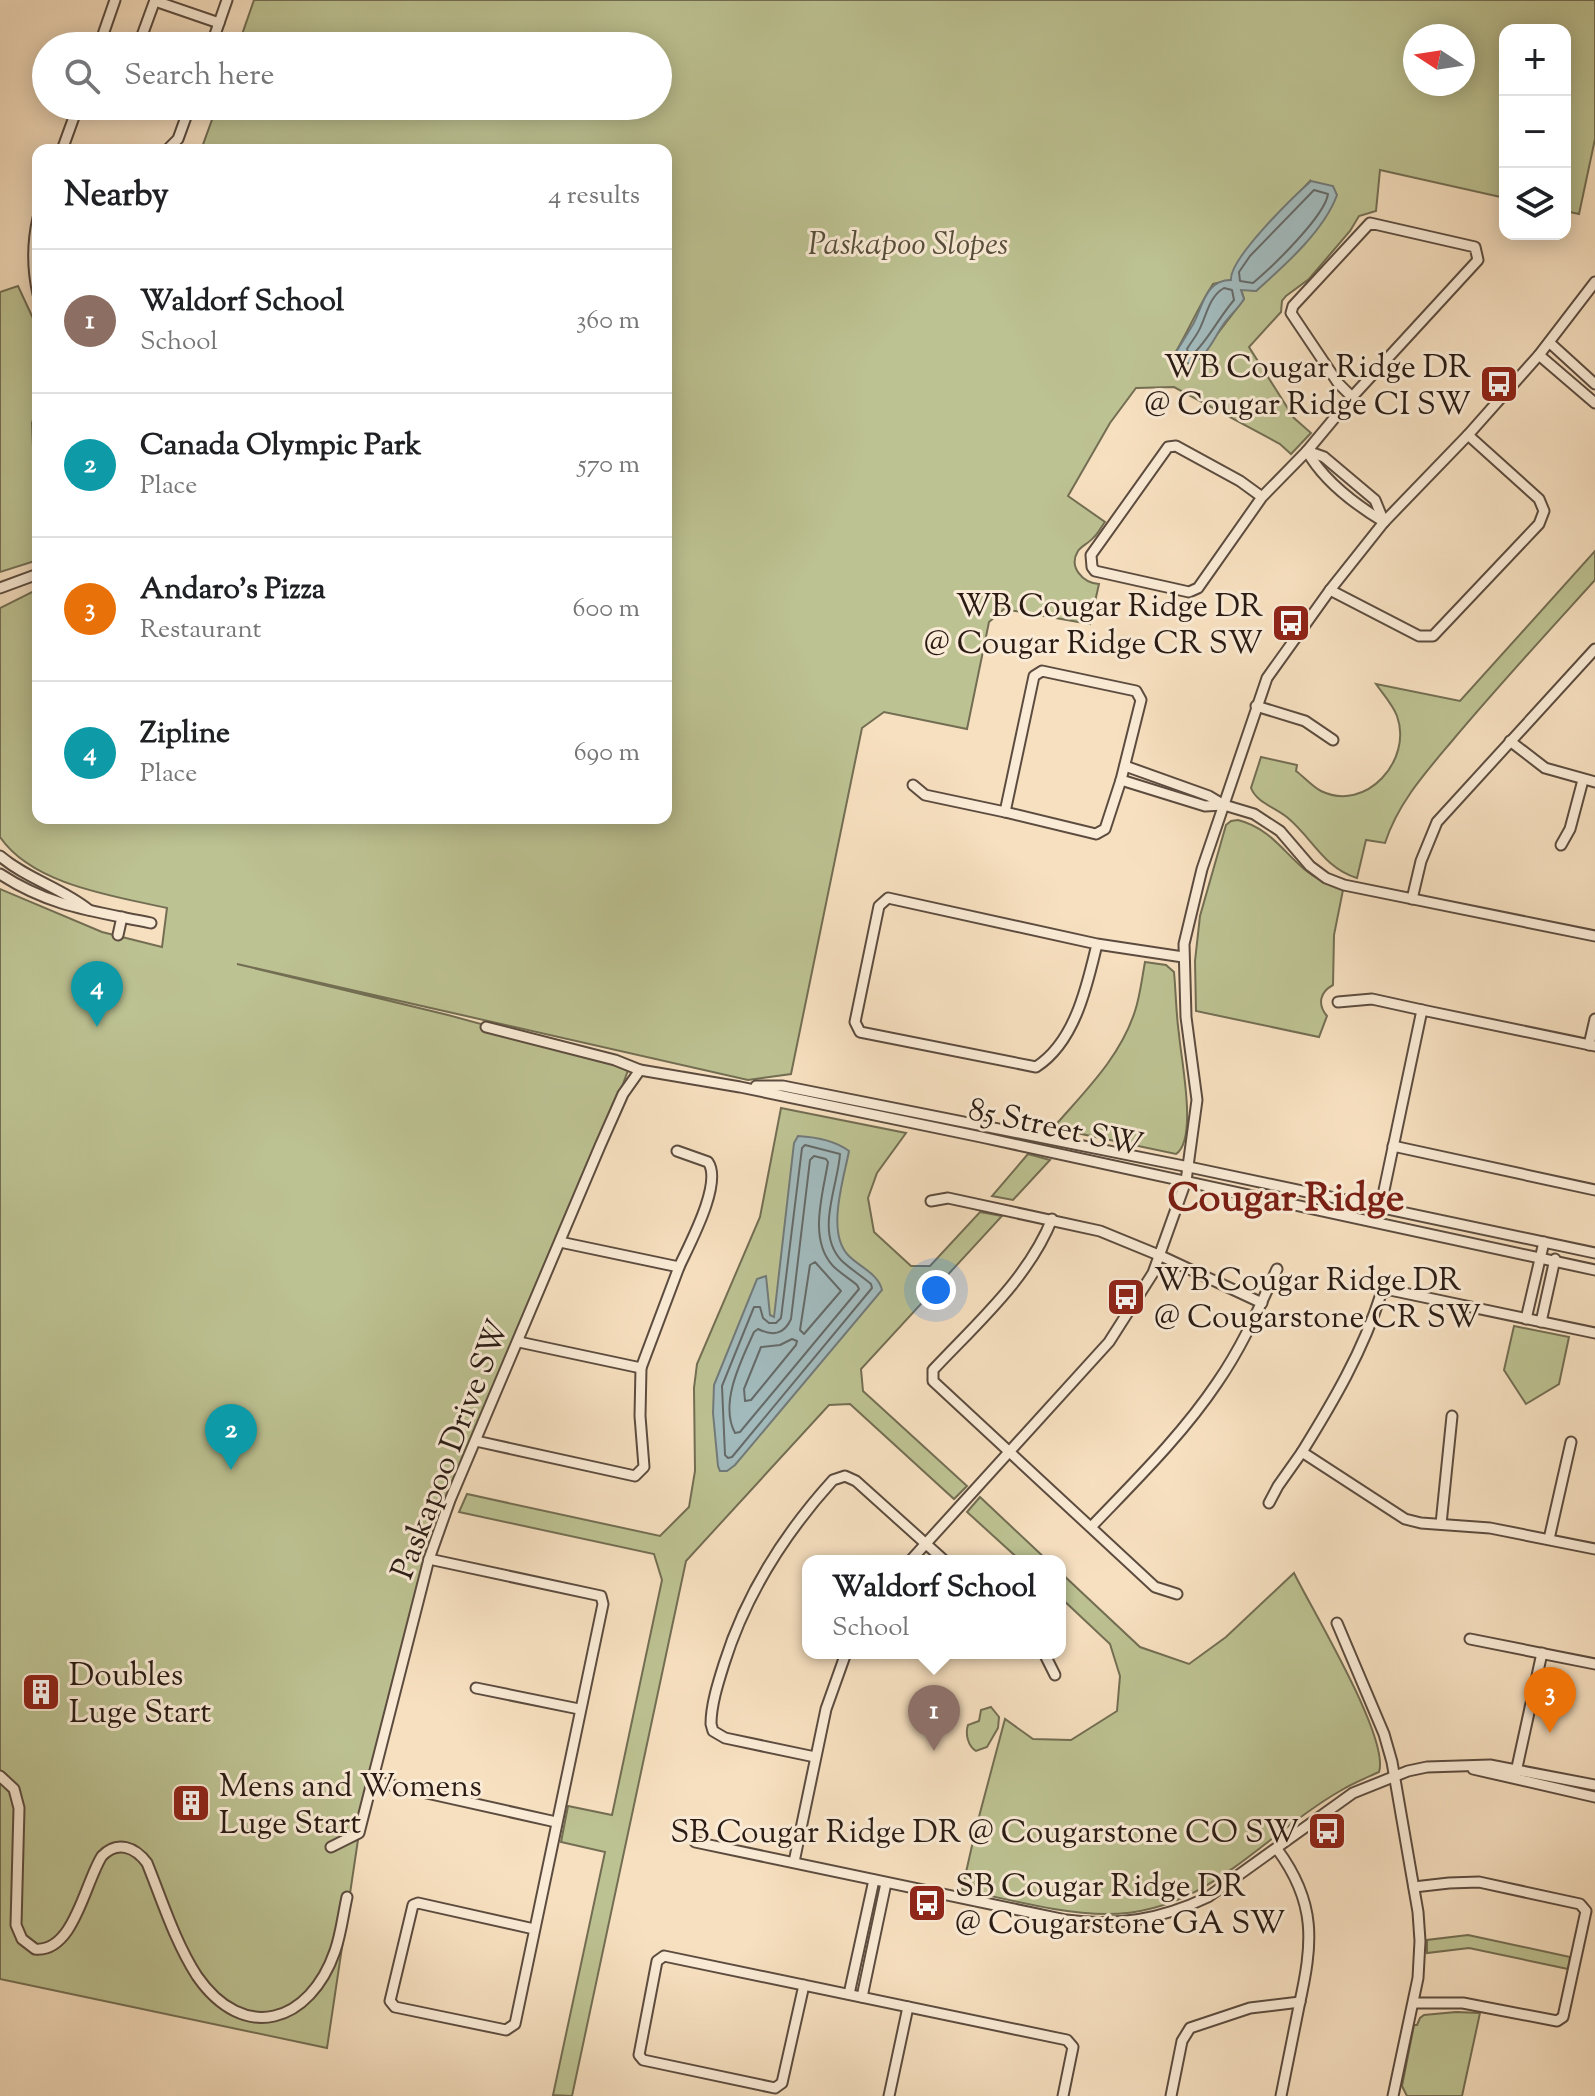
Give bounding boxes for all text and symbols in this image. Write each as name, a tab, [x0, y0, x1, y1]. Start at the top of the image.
north arrow	[1403, 24, 1475, 96]
map controls	[1499, 24, 1571, 240]
button: +	[1499, 24, 1571, 96]
search box	[32, 32, 672, 120]
icon: search	[60, 54, 104, 98]
text: Search here	[124, 55, 274, 98]
button: −	[1499, 96, 1571, 168]
button: layers	[1499, 168, 1571, 240]
text: Nearby	[64, 172, 169, 221]
text: 4 results	[548, 178, 640, 215]
park label: Paskapoo Slopes	[808, 223, 1008, 269]
text: Waldorf School	[140, 281, 344, 324]
text: 1	[86, 303, 94, 340]
text: 360 m	[576, 303, 640, 340]
text: School	[140, 324, 218, 361]
place label: WB Cougar Ridge DR @ Cougar Ridge CI SW	[1144, 346, 1471, 429]
bus stop icon: WB Cougar Ridge DR @ Cougar Ridge CI SW	[1478, 363, 1520, 405]
text: Canada Olympic Park	[140, 425, 421, 468]
text: 2	[84, 447, 96, 484]
text: 570 m	[578, 447, 640, 484]
text: Place	[140, 468, 197, 505]
text: Andaro's Pizza	[140, 569, 326, 612]
place label: WB Cougar Ridge DR @ Cougar Ridge CR SW	[924, 585, 1263, 668]
text: 3	[85, 591, 95, 628]
text: 600 m	[573, 591, 640, 628]
bus stop icon: WB Cougar Ridge DR @ Cougar Ridge CR SW	[1270, 602, 1312, 644]
text: Restaurant	[140, 612, 261, 649]
text: Zipline	[140, 713, 230, 756]
text: 4	[83, 735, 97, 772]
text: 690 m	[574, 735, 640, 772]
text: Place	[140, 756, 197, 793]
pin: 4	[71, 961, 123, 1027]
street label: 85 Street SW	[964, 1088, 1147, 1170]
district label: Cougar Ridge	[1168, 1172, 1405, 1229]
place label: WB Cougar Ridge DR @ Cougarstone CR SW	[1154, 1259, 1481, 1342]
your location	[916, 1270, 956, 1310]
bus stop icon: WB Cougar Ridge DR @ Cougarstone CR SW	[1105, 1276, 1147, 1318]
street label: Paskapoo Drive SW	[381, 1314, 522, 1586]
pin: 2	[205, 1404, 257, 1470]
popup	[802, 1555, 1066, 1659]
text: Waldorf School	[832, 1567, 1036, 1610]
text: School	[832, 1610, 910, 1647]
place label: Doubles Luge Start	[69, 1654, 211, 1737]
pin: 3	[1524, 1667, 1576, 1733]
building icon: Doubles Luge Start	[20, 1671, 62, 1713]
pin: 1	[908, 1685, 960, 1751]
place label: Mens and Womens Luge Start	[219, 1765, 482, 1848]
building icon: Mens and Womens Luge Start	[170, 1782, 212, 1824]
bus stop icon: SB Cougar Ridge DR @ Cougarstone CO SW	[1306, 1810, 1348, 1852]
place label: SB Cougar Ridge DR @ Cougarstone CO SW	[670, 1811, 1299, 1857]
place label: SB Cougar Ridge DR @ Cougarstone GA SW	[955, 1865, 1285, 1948]
bus stop icon: SB Cougar Ridge DR @ Cougarstone GA SW	[906, 1882, 948, 1924]

